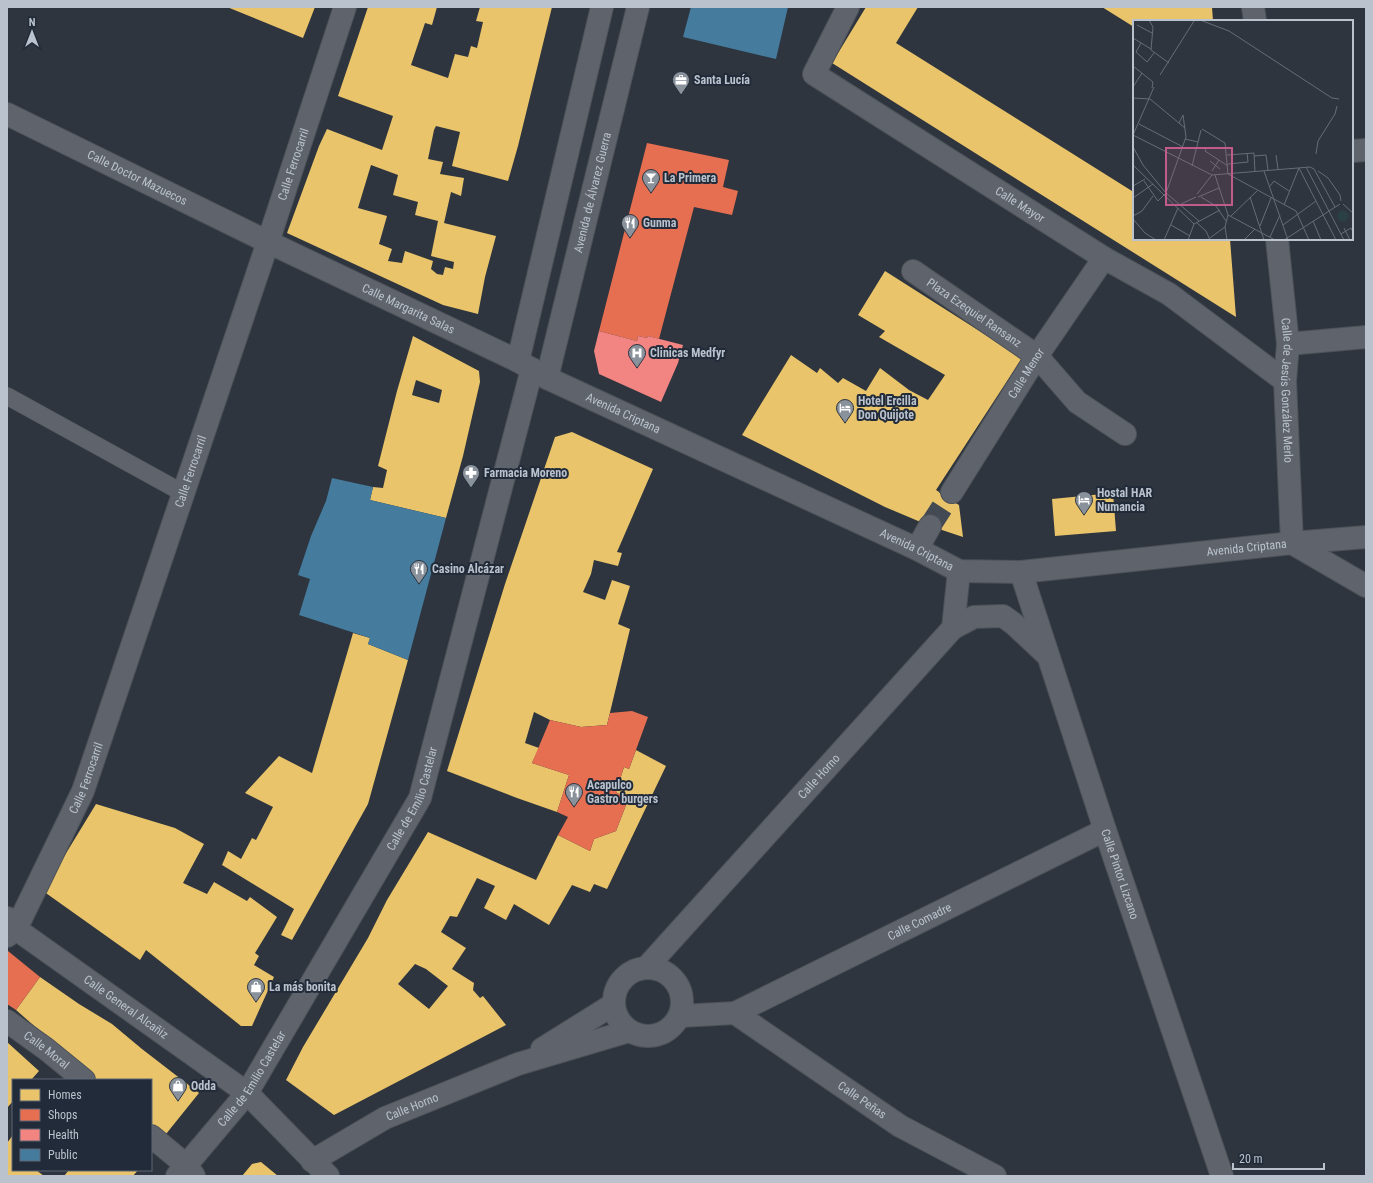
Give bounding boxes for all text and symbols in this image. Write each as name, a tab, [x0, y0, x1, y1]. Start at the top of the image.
north arrow	[12, 12, 52, 52]
text: N	[29, 16, 36, 29]
inset map	[1133, 20, 1353, 240]
office icon: Santa Lucía	[671, 70, 691, 95]
place label: Santa Lucía	[694, 73, 750, 87]
street label: Calle Ferrocarril	[275, 126, 312, 202]
street label: Avenida de Álvarez Guerra	[571, 130, 614, 254]
street label: Calle Doctor Mazuecos	[85, 147, 189, 208]
bar icon: La Primera	[641, 168, 661, 193]
place label: La Primera	[664, 171, 716, 185]
street label: Calle Mayor	[993, 184, 1048, 226]
restaurant icon: Gunma	[620, 213, 640, 238]
place label: Gunma	[643, 216, 677, 230]
street label: Plaza Ezequiel Ransanz	[924, 275, 1024, 350]
street label: Calle Margarita Salas	[360, 281, 457, 337]
street label: Calle de Jesús González Merlo	[1278, 317, 1296, 463]
hospital icon: Clinicas Medfyr	[627, 343, 647, 368]
street label: Calle Menor	[1005, 345, 1047, 401]
place label: Clinicas Medfyr	[650, 346, 725, 360]
street label: Avenida Criptana	[584, 390, 663, 436]
place label: Hotel Ercilla Don Quijote	[858, 394, 917, 422]
hotel icon: Hotel Ercilla Don Quijote	[835, 398, 855, 423]
street label: Calle Ferrocarril	[172, 434, 209, 509]
pharmacy icon: Farmacia Moreno	[461, 463, 481, 488]
place label: Farmacia Moreno	[484, 466, 567, 480]
place label: Hostal HAR Numancia	[1097, 486, 1153, 514]
hotel icon: Hostal HAR Numancia	[1074, 490, 1094, 515]
street label: Avenida Criptana	[878, 526, 956, 574]
street label: Avenida Criptana	[1206, 537, 1287, 559]
restaurant icon: Casino Alcázar	[409, 559, 429, 584]
place label: Casino Alcázar	[432, 562, 504, 576]
street label: Calle Ferrocarril	[66, 741, 106, 816]
street label: Calle de Emilio Castelar	[384, 745, 440, 853]
street label: Calle Horno	[795, 751, 843, 802]
place label: Acapulco Gastro burgers	[587, 778, 659, 806]
restaurant icon: Acapulco Gastro burgers	[564, 782, 584, 807]
street label: Calle Pintor Lizcano	[1098, 827, 1142, 921]
street label: Calle Comadre	[885, 900, 954, 943]
street label: Calle General Alcañiz	[81, 972, 171, 1042]
shop icon: La más bonita	[246, 977, 266, 1002]
place label: La más bonita	[269, 980, 336, 994]
street label: Calle Moral	[21, 1028, 72, 1072]
street label: Calle de Emilio Castelar	[215, 1028, 289, 1129]
shop icon: Odda	[168, 1076, 188, 1101]
street label: Calle Peñas	[835, 1078, 889, 1122]
legend	[12, 1079, 152, 1171]
place label: Odda	[191, 1079, 216, 1093]
text: Homes	[48, 1088, 82, 1102]
street label: Calle Horno	[384, 1090, 440, 1124]
text: Shops	[48, 1108, 77, 1122]
text: Health	[48, 1128, 79, 1142]
scale bar	[1233, 1145, 1324, 1171]
text: Public	[48, 1148, 78, 1162]
text: 20 m	[1239, 1152, 1263, 1166]

